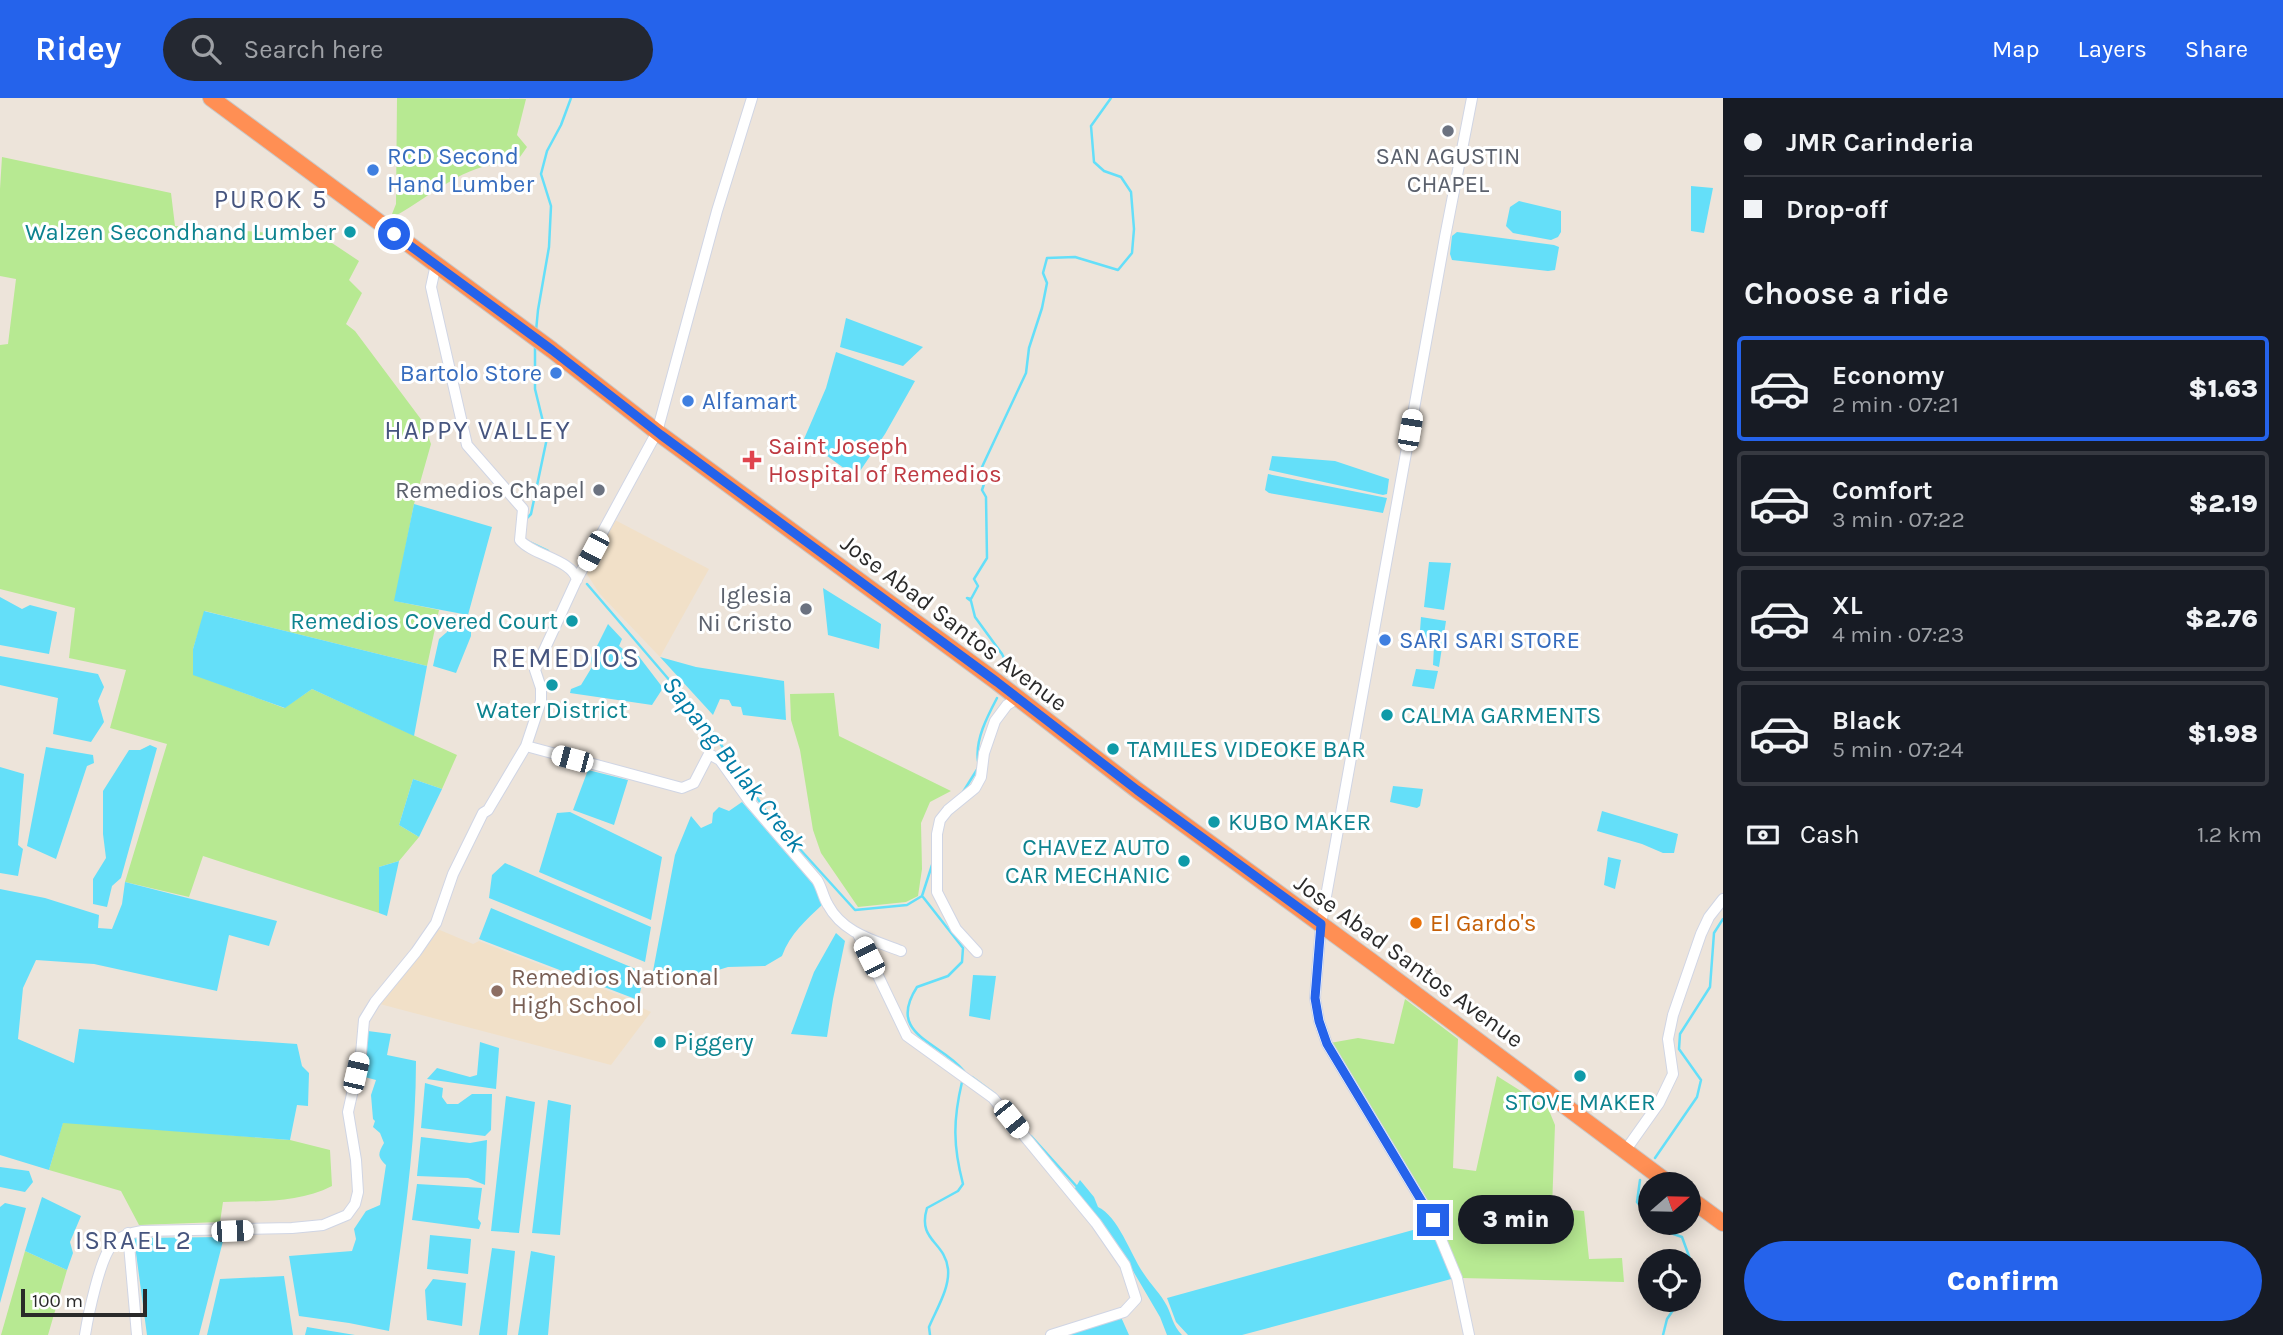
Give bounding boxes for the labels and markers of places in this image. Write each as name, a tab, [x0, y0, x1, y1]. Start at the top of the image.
marker: SAN AGUSTIN CHAPEL	[1440, 123, 1456, 139]
place label: RCD Second Hand Lumber	[387, 142, 534, 198]
place label: SAN AGUSTIN CHAPEL	[1376, 142, 1521, 198]
marker: RCD Second Hand Lumber	[365, 162, 381, 178]
place label: Walzen Secondhand Lumber	[25, 218, 336, 246]
marker: Walzen Secondhand Lumber	[342, 224, 358, 240]
place label: Bartolo Store	[400, 359, 542, 387]
marker: Bartolo Store	[548, 365, 564, 381]
place label: Alfamart	[702, 387, 797, 415]
marker: Alfamart	[680, 393, 696, 409]
place label: Saint Joseph Hospital of Remedios	[768, 432, 1002, 488]
marker: Saint Joseph Hospital of Remedios	[742, 450, 762, 470]
place label: Remedios Chapel	[395, 476, 585, 504]
marker: Remedios Chapel	[591, 482, 607, 498]
place label: Iglesia Ni Cristo	[697, 581, 792, 637]
marker: Iglesia Ni Cristo	[798, 601, 814, 617]
place label: Remedios Covered Court	[290, 607, 558, 635]
marker: Remedios Covered Court	[564, 613, 580, 629]
place label: SARI SARI STORE	[1399, 626, 1580, 654]
marker: SARI SARI STORE	[1377, 632, 1393, 648]
marker: Water District	[544, 677, 560, 693]
place label: Water District	[476, 696, 628, 724]
place label: CALMA GARMENTS	[1401, 701, 1601, 729]
marker: CALMA GARMENTS	[1379, 707, 1395, 723]
place label: TAMILES VIDEOKE BAR	[1127, 735, 1366, 763]
marker: TAMILES VIDEOKE BAR	[1105, 741, 1121, 757]
place label: KUBO MAKER	[1228, 808, 1371, 836]
marker: KUBO MAKER	[1206, 814, 1222, 830]
place label: CHAVEZ AUTO CAR MECHANIC	[1005, 833, 1170, 889]
marker: CHAVEZ AUTO CAR MECHANIC	[1176, 853, 1192, 869]
place label: El Gardo's	[1430, 909, 1536, 937]
marker: El Gardo's	[1408, 915, 1424, 931]
place label: Remedios National High School	[511, 963, 719, 1019]
marker: Remedios National High School	[489, 983, 505, 999]
place label: Piggery	[674, 1028, 754, 1056]
marker: Piggery	[652, 1034, 668, 1050]
marker: STOVE MAKER	[1572, 1068, 1588, 1084]
place label: STOVE MAKER	[1504, 1088, 1656, 1116]

